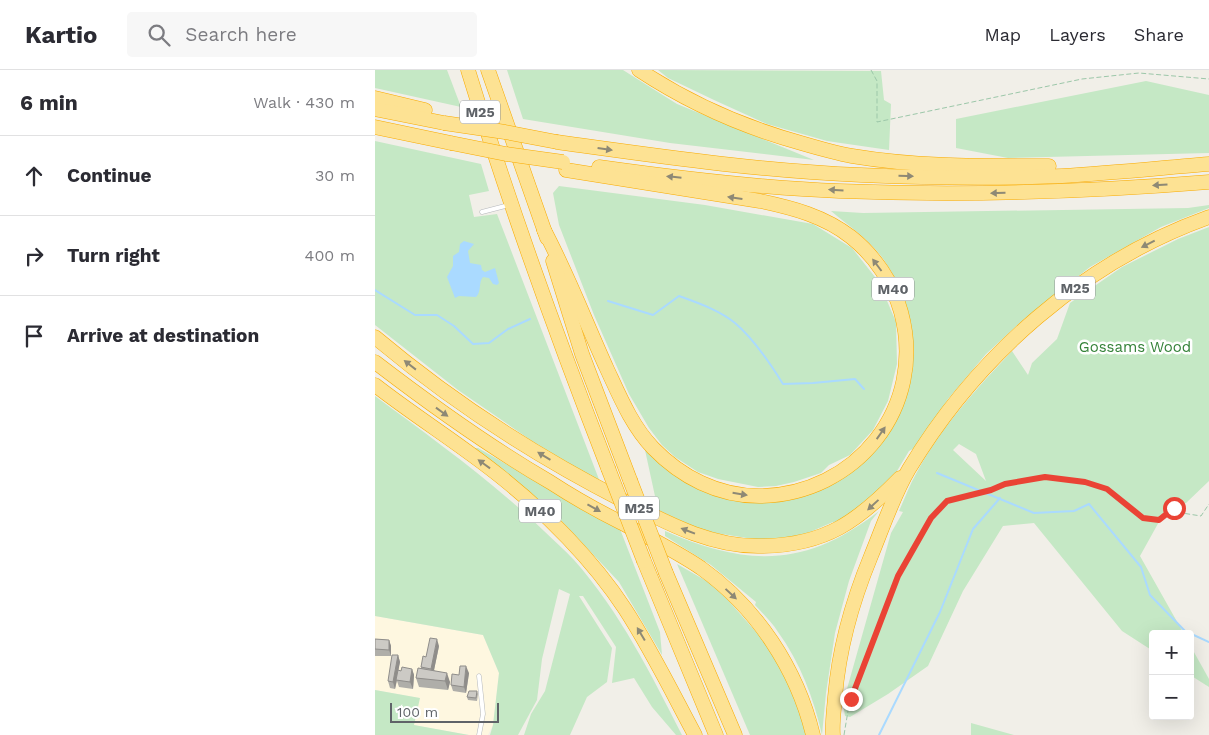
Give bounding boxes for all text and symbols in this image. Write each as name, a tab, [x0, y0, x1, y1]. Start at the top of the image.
search box	[127, 12, 477, 57]
text: Kartio	[25, 21, 97, 49]
icon: search	[145, 21, 173, 49]
text: Search here	[185, 23, 297, 46]
text: Map	[984, 24, 1021, 45]
text: Layers	[1049, 24, 1106, 45]
text: Share	[1134, 24, 1184, 45]
text: 6 min	[20, 90, 78, 115]
text: Walk · 430 m	[253, 93, 355, 112]
road number: M25	[460, 101, 500, 124]
one-way arrow	[597, 145, 613, 153]
icon: ahead	[20, 162, 48, 190]
text: Continue	[67, 164, 151, 187]
text: 30 m	[315, 166, 355, 185]
one-way arrow	[665, 173, 681, 181]
one-way arrow	[898, 173, 914, 181]
one-way arrow	[1152, 182, 1168, 190]
one-way arrow	[827, 186, 843, 194]
one-way arrow	[990, 189, 1006, 197]
one-way arrow	[727, 193, 743, 201]
one-way arrow	[1141, 240, 1156, 248]
icon: right	[20, 242, 48, 270]
text: Turn right	[67, 244, 160, 267]
text: 400 m	[305, 246, 355, 265]
one-way arrow	[872, 259, 883, 272]
road number: M25	[1055, 277, 1095, 300]
road number: M40	[872, 278, 914, 300]
icon: arrive	[20, 322, 48, 350]
text: Arrive at destination	[67, 324, 259, 347]
park label: Gossams Wood	[1079, 338, 1191, 356]
one-way arrow	[404, 359, 417, 370]
one-way arrow	[435, 407, 449, 417]
one-way arrow	[876, 426, 886, 440]
one-way arrow	[538, 452, 551, 461]
one-way arrow	[478, 459, 491, 470]
one-way arrow	[732, 490, 748, 498]
road number: M25	[619, 496, 659, 519]
route start	[1163, 497, 1186, 520]
one-way arrow	[868, 499, 880, 511]
road number: M40	[519, 500, 561, 522]
one-way arrow	[587, 504, 601, 512]
one-way arrow	[680, 527, 695, 535]
one-way arrow	[725, 588, 737, 600]
one-way arrow	[636, 627, 645, 640]
map controls	[1149, 630, 1194, 720]
button: +	[1149, 630, 1194, 675]
button: −	[1149, 675, 1194, 720]
route end	[840, 688, 863, 711]
scale bar	[390, 700, 499, 723]
text: 100 m	[397, 704, 438, 720]

